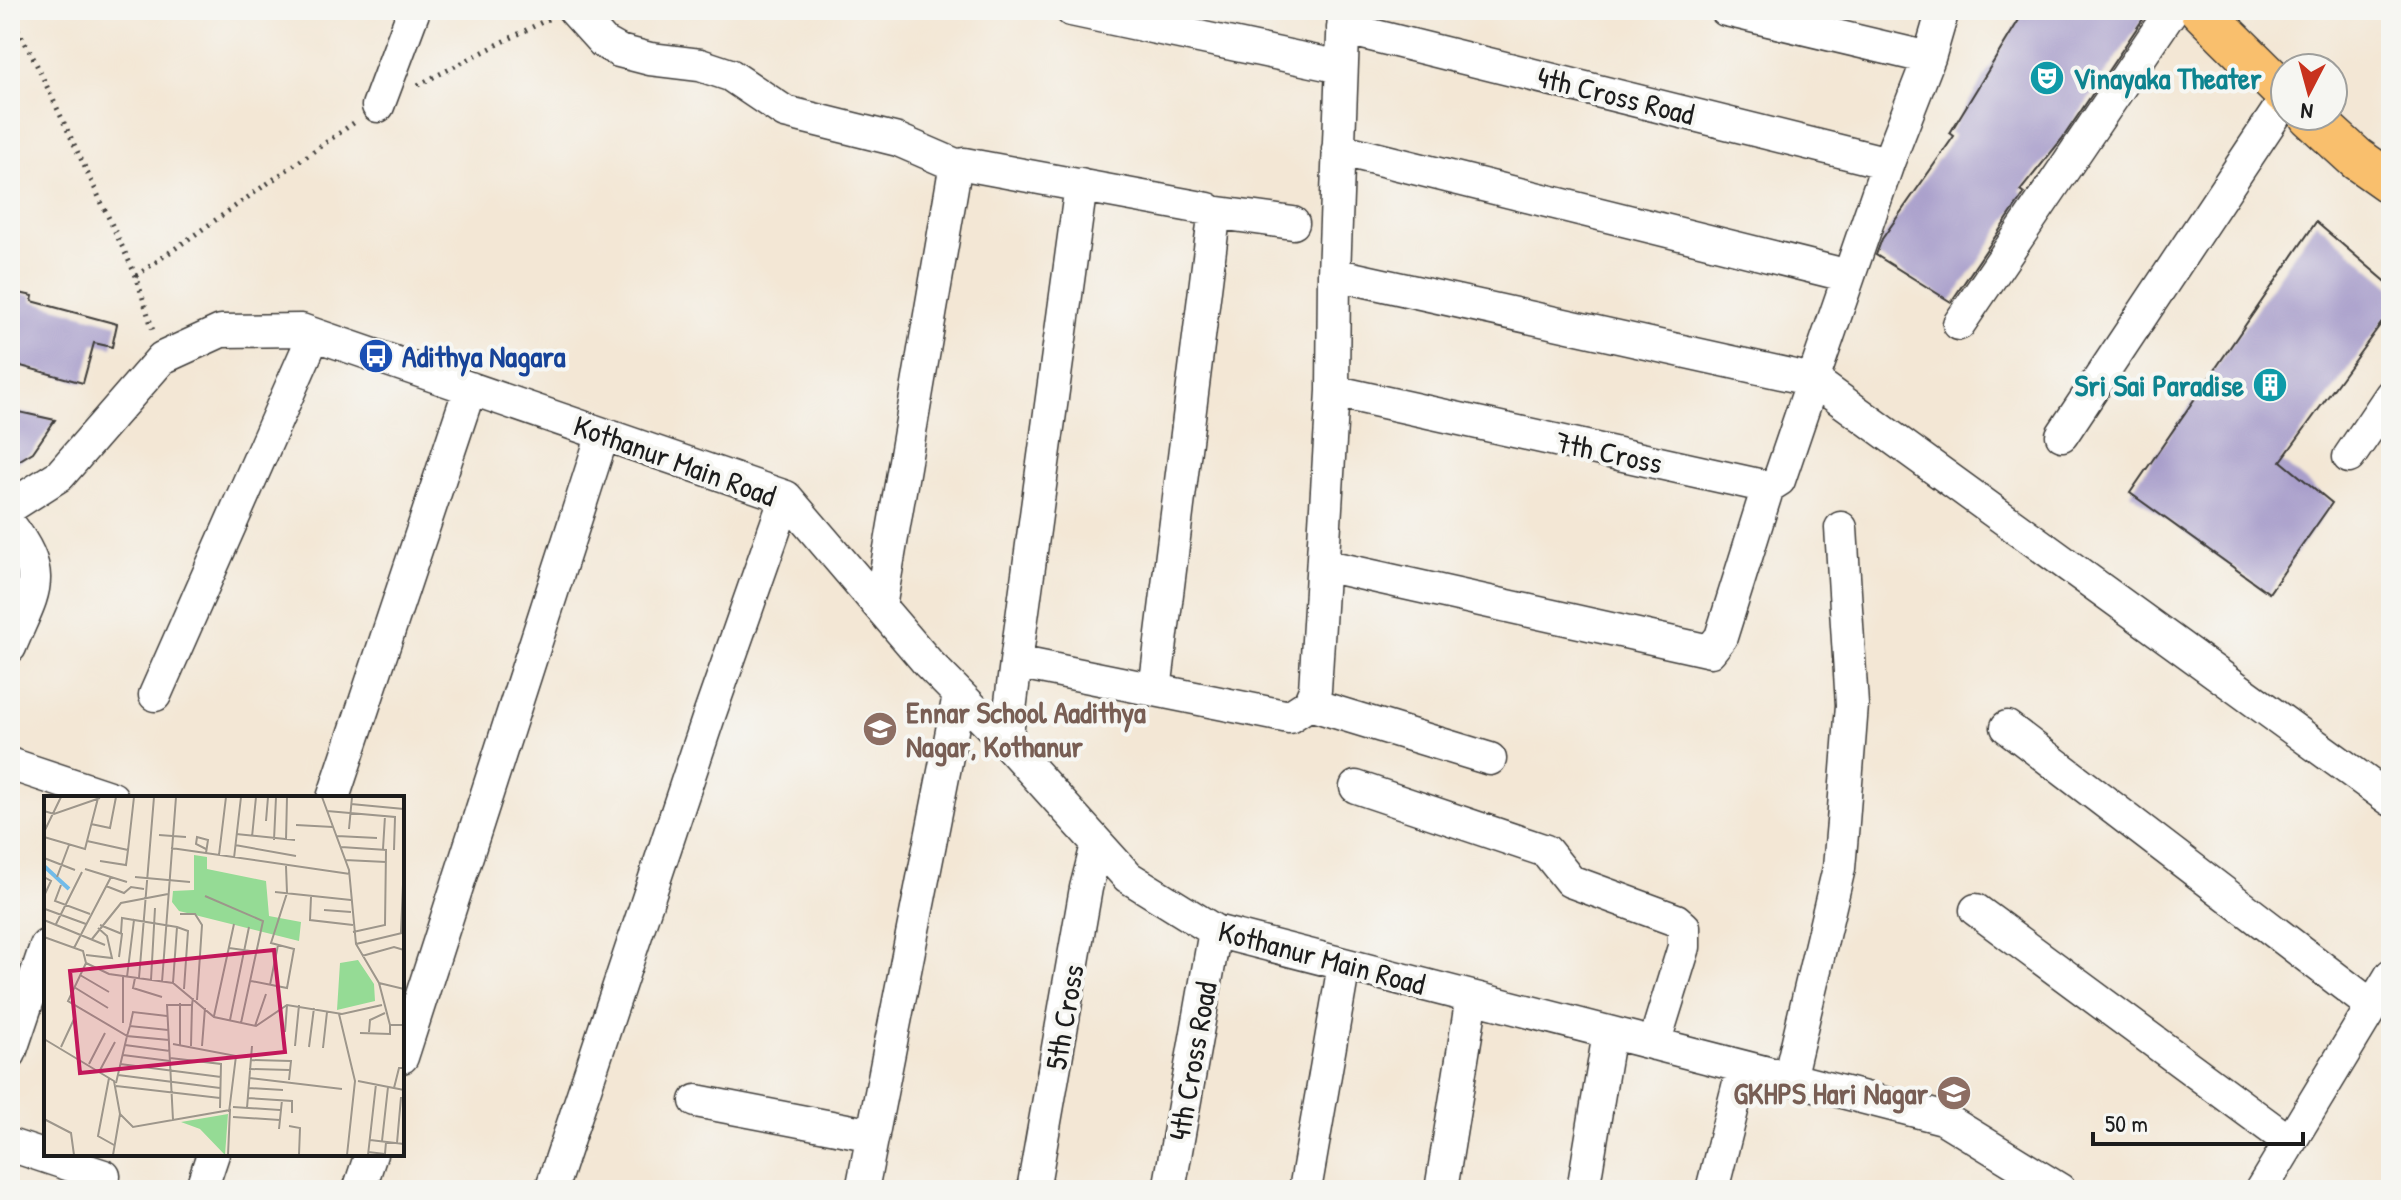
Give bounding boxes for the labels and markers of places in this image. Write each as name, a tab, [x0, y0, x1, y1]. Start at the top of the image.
place label: Vinayaka Theater	[2073, 58, 2262, 99]
theatre icon: Vinayaka Theater	[2028, 59, 2066, 97]
place label: Adithya Nagara	[402, 336, 566, 377]
bus stop icon: Adithya Nagara	[357, 337, 395, 375]
place label: Sri Sai Paradise	[2075, 365, 2244, 405]
building icon: Sri Sai Paradise	[2251, 366, 2289, 404]
place label: Ennar School Aadithya Nagar, Kothanur	[906, 692, 1146, 767]
school or university icon: Ennar School Aadithya Nagar, Kothanur	[861, 710, 899, 748]
place label: GKHPS Hari Nagar	[1733, 1073, 1928, 1114]
school or university icon: GKHPS Hari Nagar	[1935, 1074, 1973, 1112]

